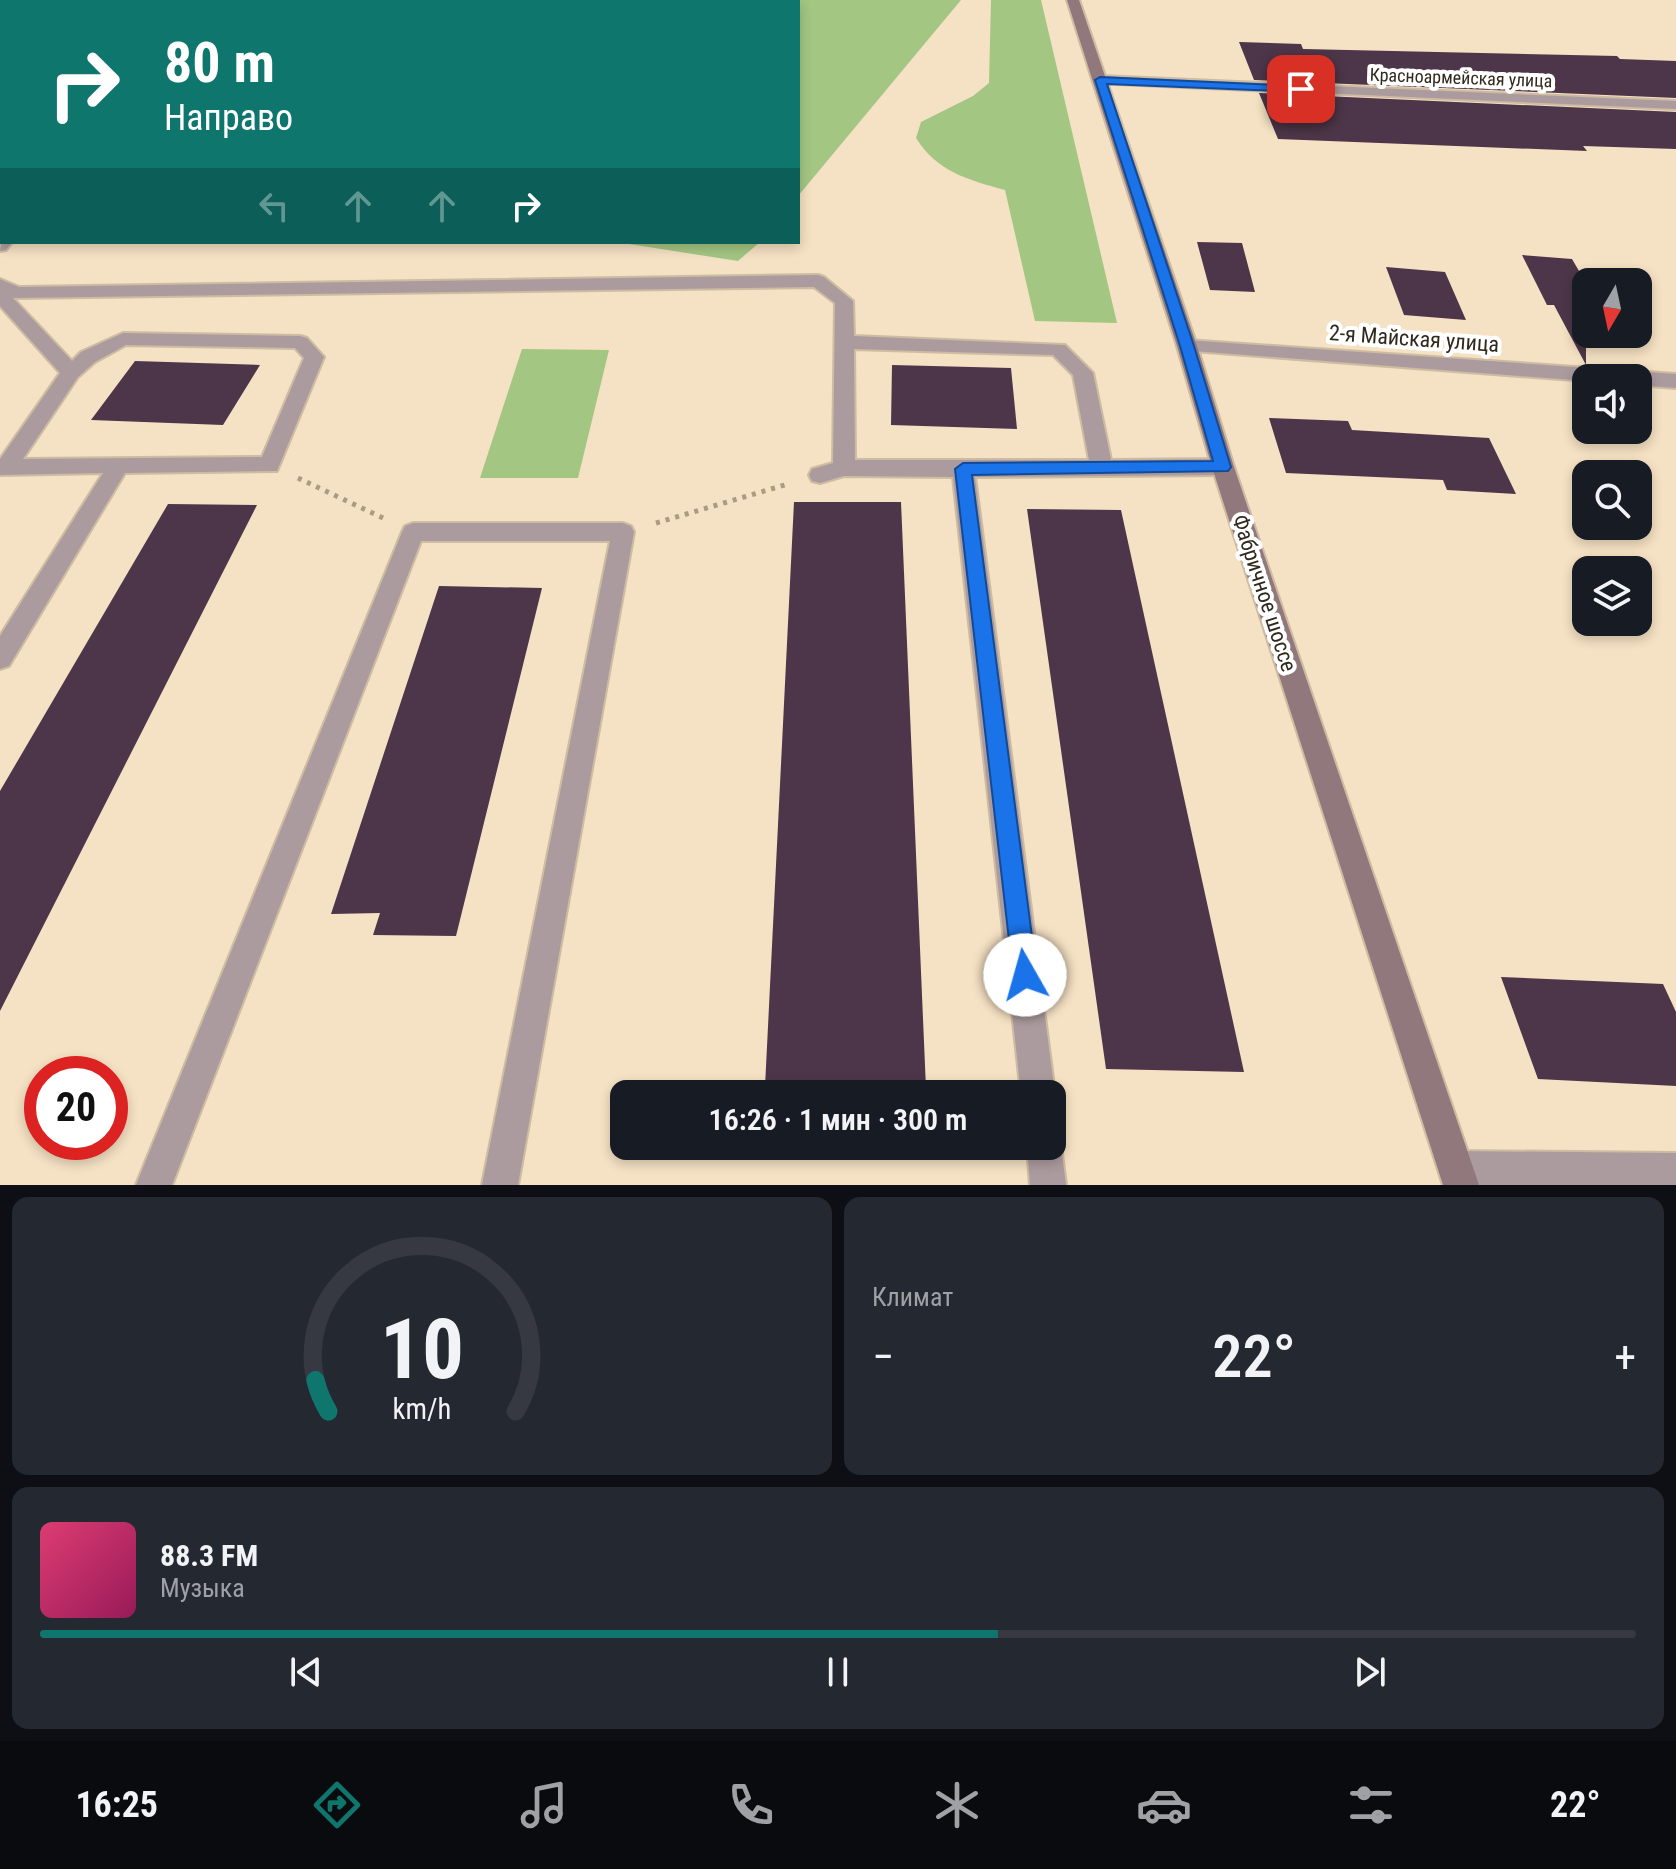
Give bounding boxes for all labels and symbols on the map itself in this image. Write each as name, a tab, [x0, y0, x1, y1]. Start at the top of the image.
pin	[1267, 55, 1335, 123]
street label: Красноармейская улица	[1369, 64, 1553, 91]
north arrow	[1572, 268, 1652, 348]
street label: 2-я Майская улица	[1328, 320, 1500, 357]
street label: Фабричное шоссе	[1227, 512, 1302, 675]
position arrow	[983, 933, 1067, 1017]
speed limit sign: 20	[24, 1056, 128, 1160]

